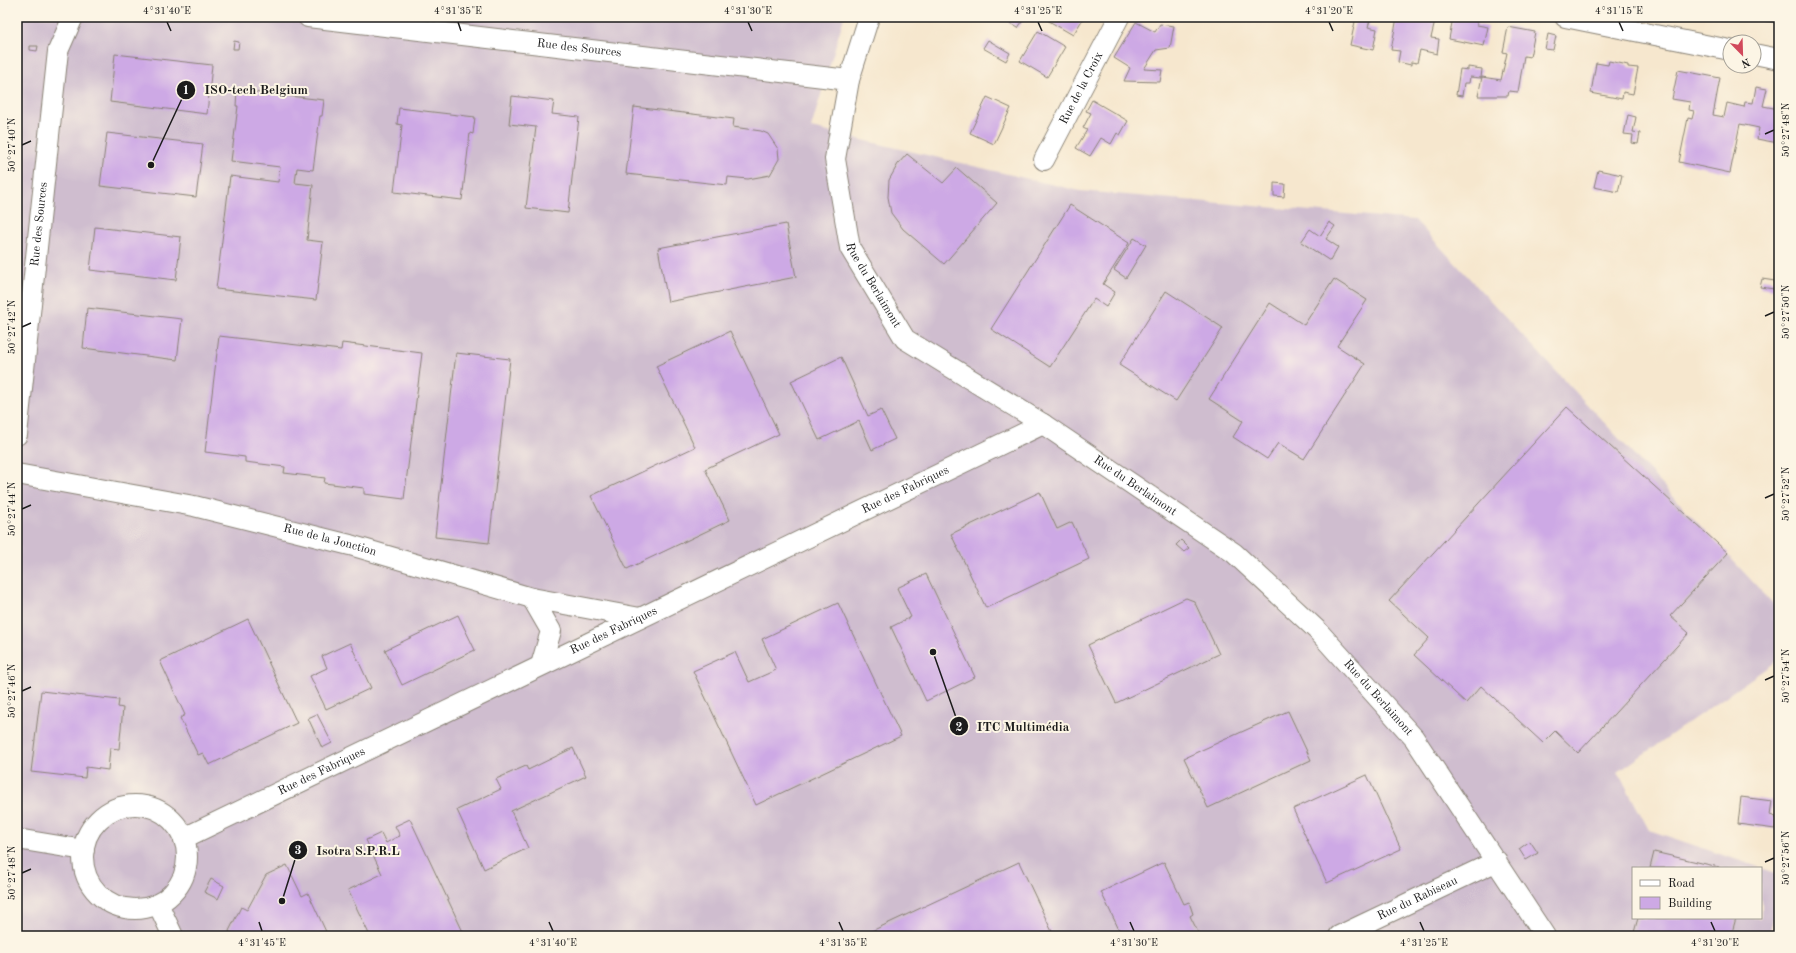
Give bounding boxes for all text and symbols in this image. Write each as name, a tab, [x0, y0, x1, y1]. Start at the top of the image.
text: 4°31'40"E	[143, 6, 191, 16]
text: 4°31'35"E	[434, 6, 482, 16]
text: 4°31'30"E	[724, 6, 772, 16]
text: 4°31'25"E	[1014, 6, 1062, 16]
text: 4°31'20"E	[1305, 6, 1353, 16]
text: 4°31'15"E	[1595, 6, 1643, 16]
north arrow	[1722, 34, 1762, 74]
street label: Rue des Sources	[536, 38, 622, 59]
street label: Rue de la Croix	[1058, 50, 1106, 127]
text: N	[1739, 55, 1751, 69]
callout: ISO-tech Belgium	[176, 77, 316, 102]
text: ISO-tech Belgium	[204, 84, 308, 97]
text: 1	[183, 85, 189, 97]
text: 50°27'48"N	[1781, 102, 1791, 157]
text: 50°27'40"N	[7, 117, 17, 172]
street label: Rue des Sources	[29, 181, 50, 267]
street label: Rue du Berlaimont	[843, 242, 903, 330]
text: 50°27'50"N	[1781, 284, 1791, 339]
text: 50°27'42"N	[7, 299, 17, 354]
street label: Rue du Berlaimont	[1091, 454, 1179, 518]
street label: Rue des Fabriques	[860, 464, 951, 516]
text: 50°27'52"N	[1781, 466, 1791, 521]
text: 50°27'44"N	[7, 481, 17, 536]
street label: Rue de la Jonction	[282, 523, 378, 559]
street label: Rue des Fabriques	[568, 605, 659, 657]
text: 50°27'54"N	[1781, 648, 1791, 703]
street label: Rue du Berlaimont	[1341, 658, 1415, 738]
text: 50°27'46"N	[7, 663, 17, 718]
callout: ITC Multimédia	[949, 714, 1078, 739]
text: ITC Multimédia	[977, 721, 1070, 734]
text: 2	[956, 722, 963, 734]
street label: Rue des Fabriques	[276, 746, 367, 798]
text: 50°27'56"N	[1781, 830, 1791, 885]
callout: Isotra S.P.R.L	[288, 838, 408, 863]
text: 50°27'48"N	[7, 845, 17, 900]
text: 3	[295, 845, 302, 857]
text: Isotra S.P.R.L	[316, 845, 400, 858]
legend	[1632, 867, 1762, 919]
street label: Rue du Rabiseau	[1376, 874, 1460, 923]
text: Road	[1668, 878, 1695, 890]
text: Building	[1668, 898, 1712, 910]
text: 4°31'45"E	[238, 938, 286, 948]
text: 4°31'40"E	[529, 938, 577, 948]
text: 4°31'35"E	[819, 938, 867, 948]
text: 4°31'30"E	[1110, 938, 1158, 948]
text: 4°31'25"E	[1400, 938, 1448, 948]
text: 4°31'20"E	[1691, 938, 1739, 948]

